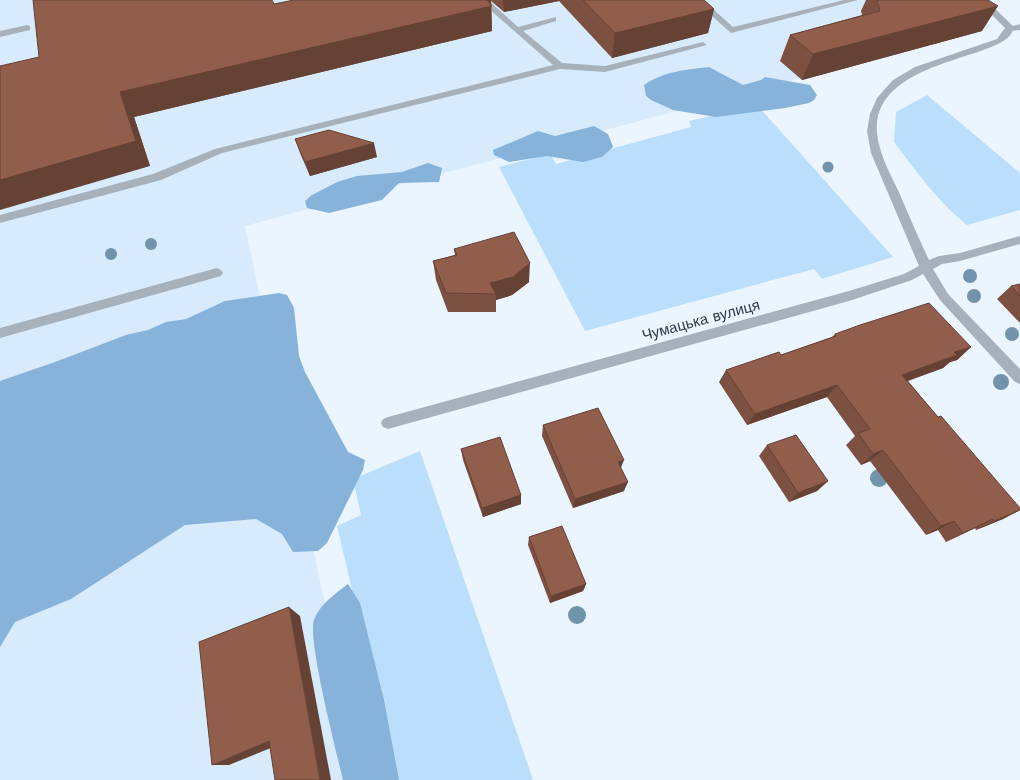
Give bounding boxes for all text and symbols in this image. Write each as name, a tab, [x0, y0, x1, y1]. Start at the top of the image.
street label: Чумацька вулиця	[640, 296, 762, 344]

